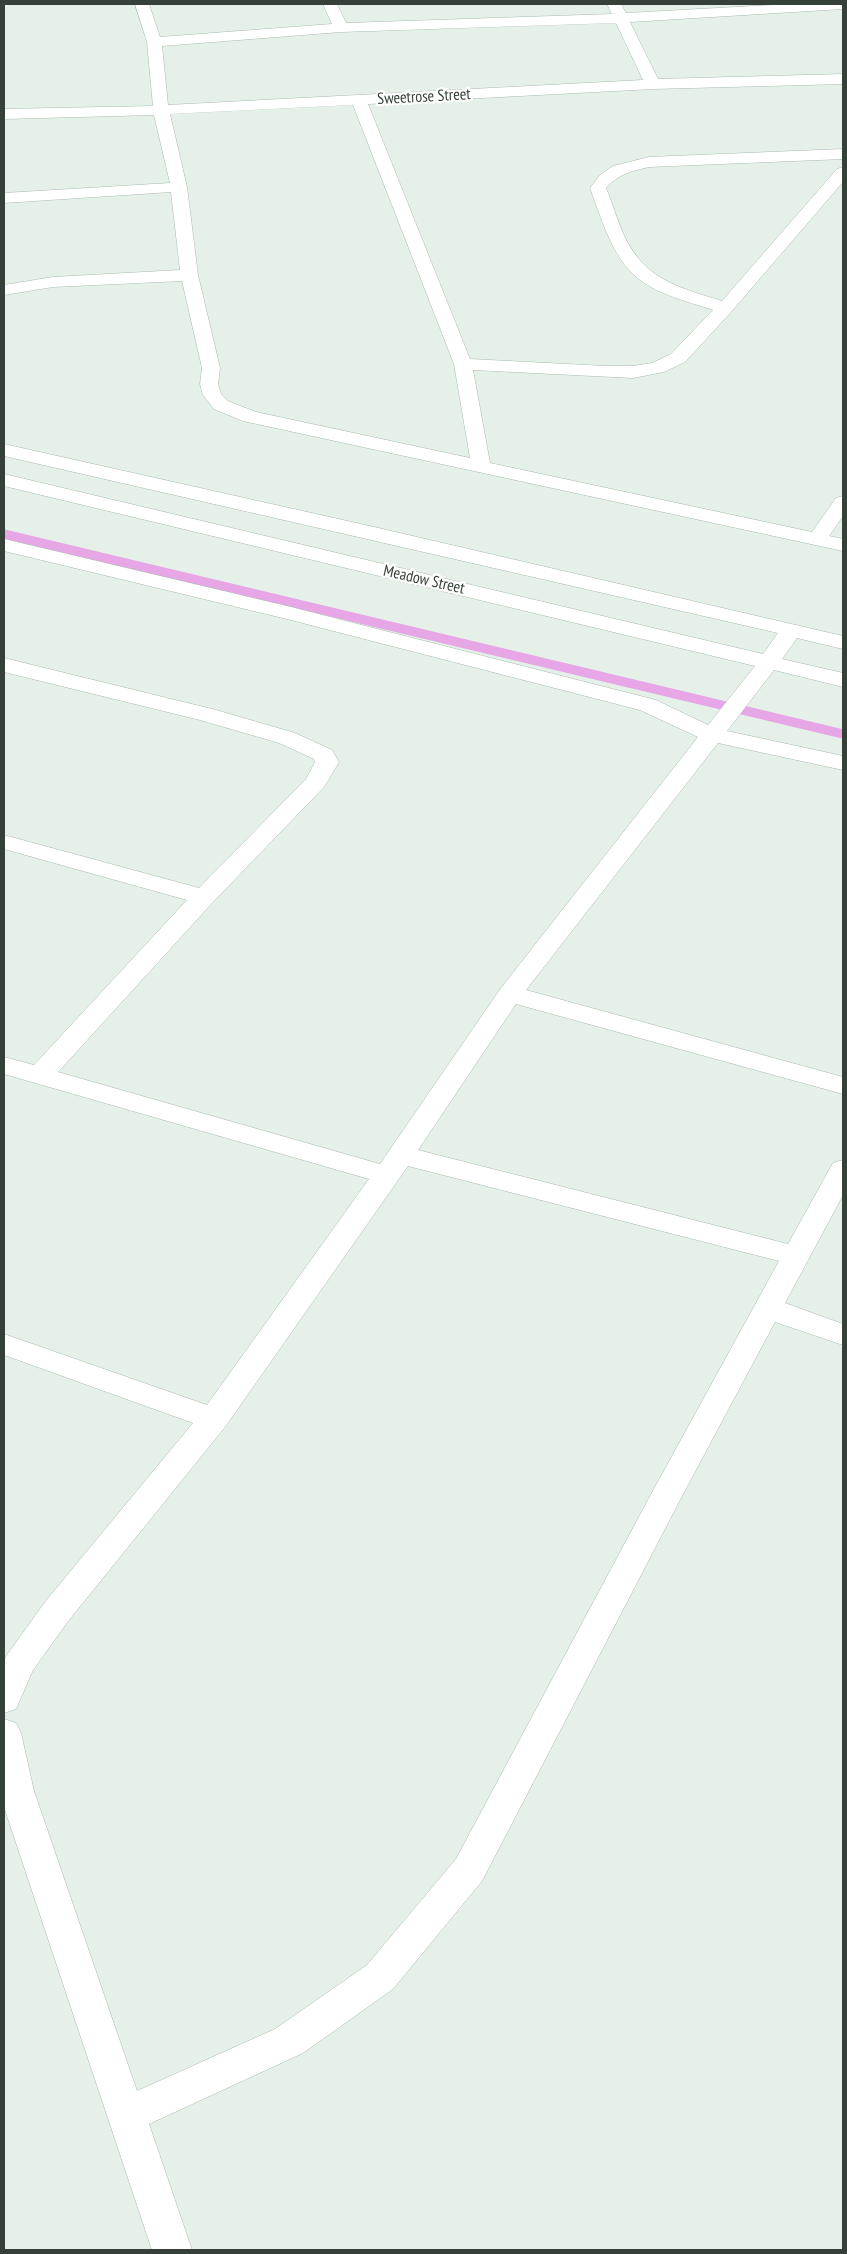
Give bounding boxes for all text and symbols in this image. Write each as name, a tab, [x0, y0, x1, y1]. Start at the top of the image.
street label: Sweetrose Street	[377, 85, 471, 109]
street label: Meadow Street	[381, 561, 467, 599]

